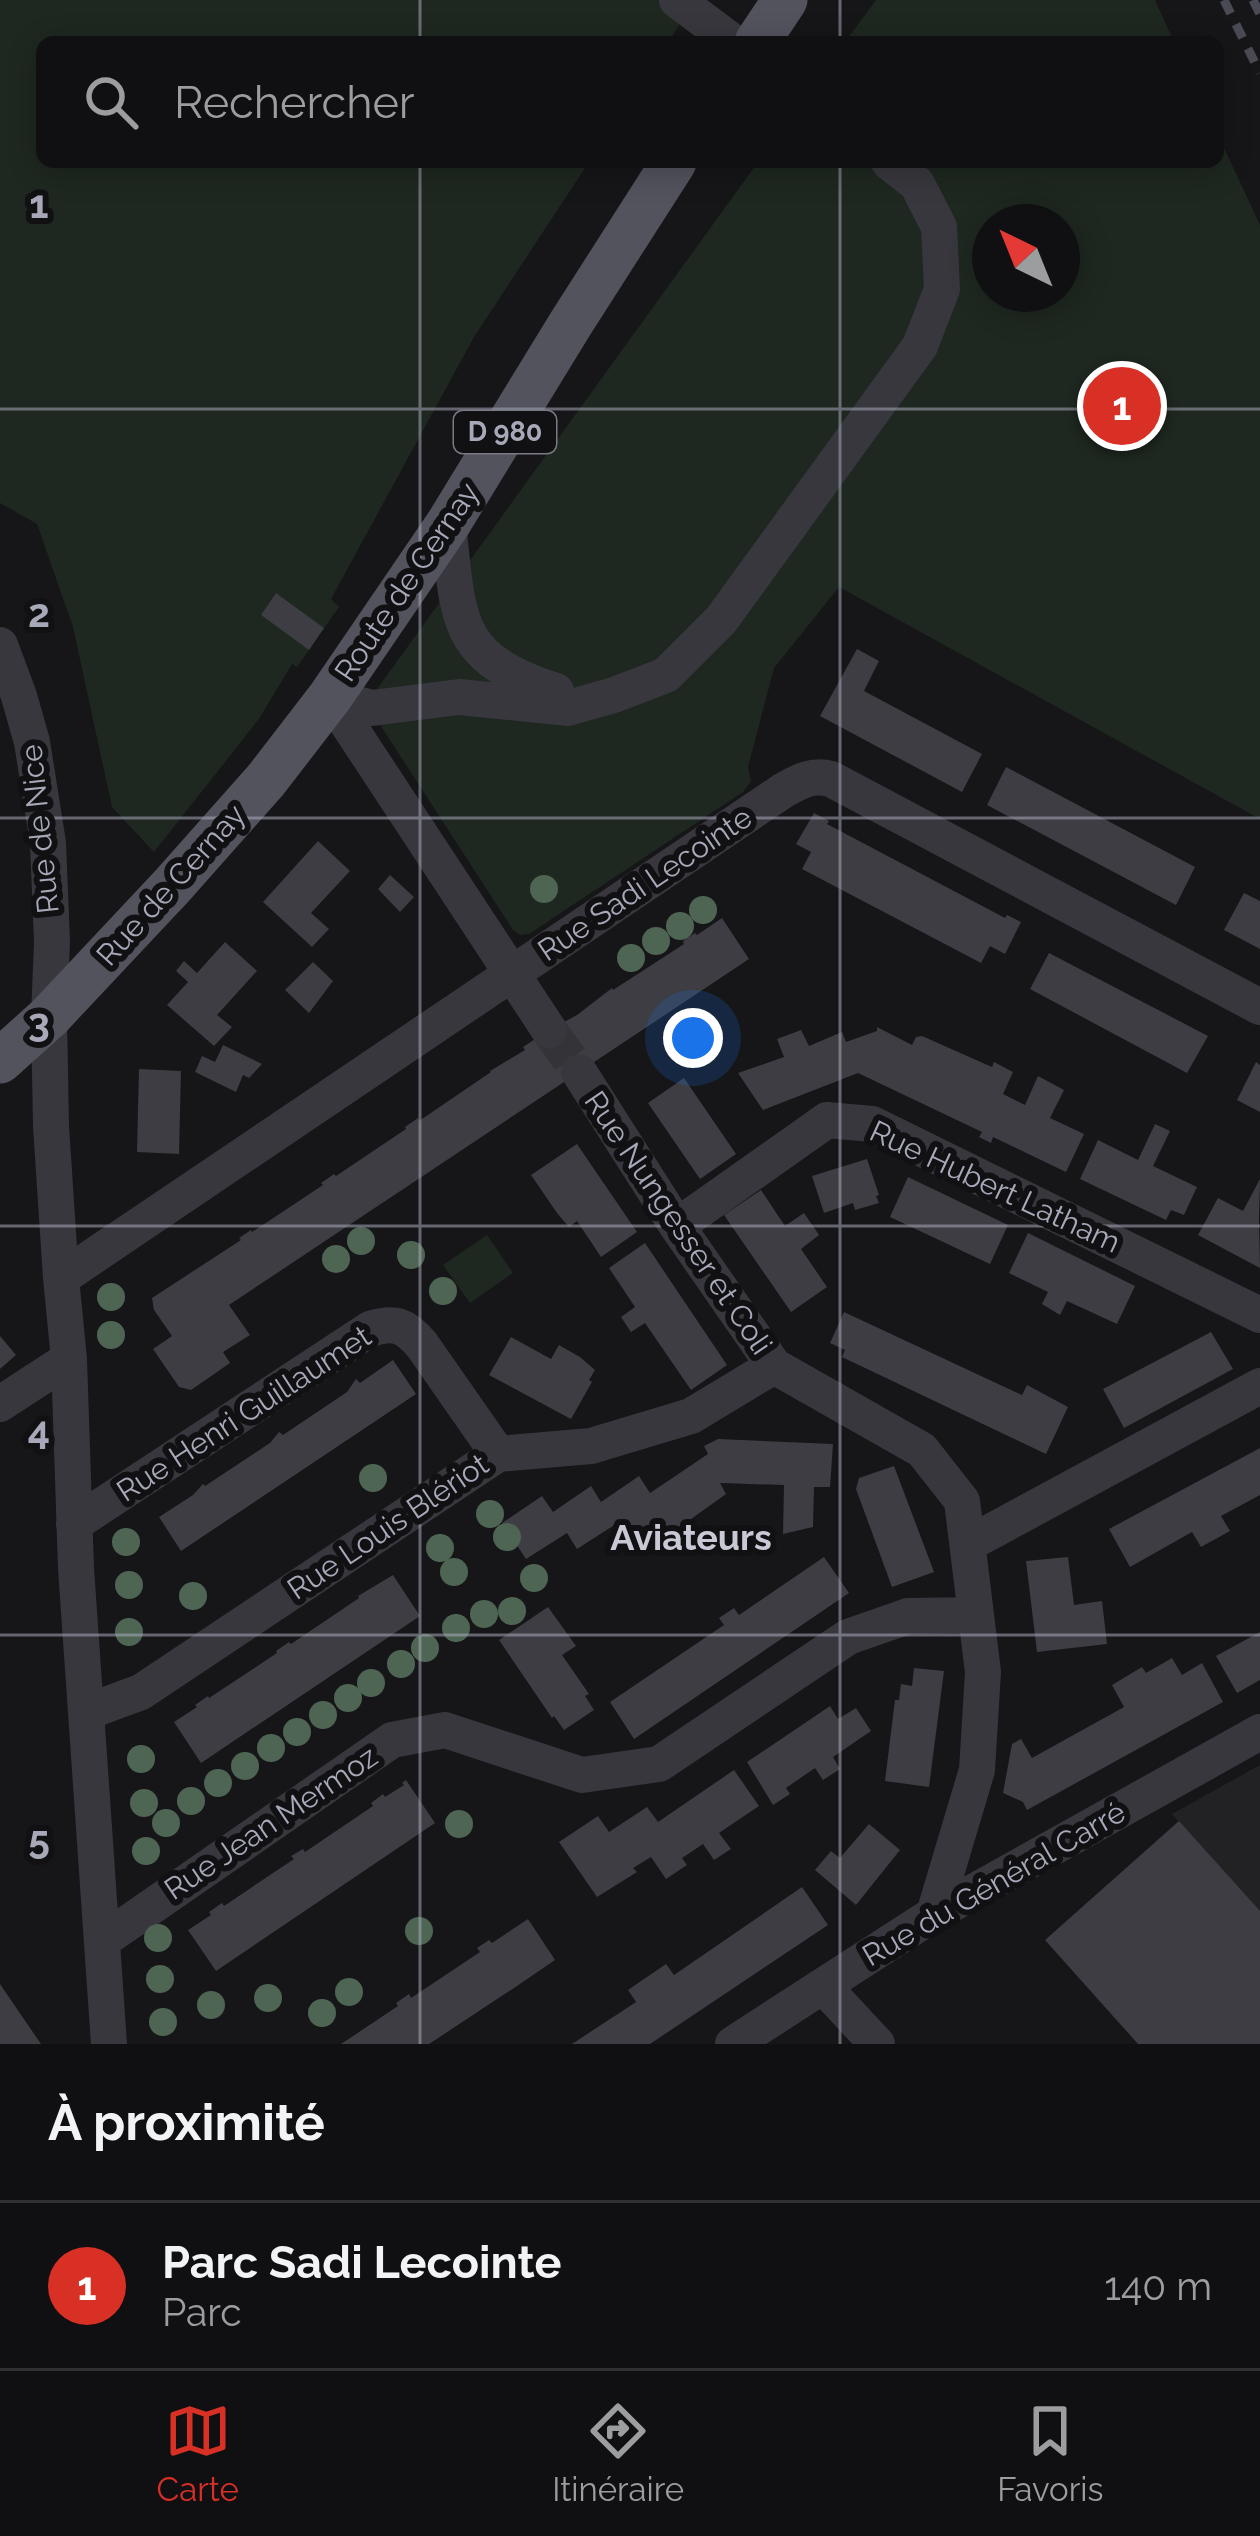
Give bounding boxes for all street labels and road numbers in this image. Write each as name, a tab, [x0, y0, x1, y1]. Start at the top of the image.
road number: D 980	[454, 411, 556, 453]
street label: Route de Cernay	[327, 476, 486, 688]
street label: Rue de Nice	[13, 743, 66, 915]
street label: Rue de Cernay	[89, 797, 252, 972]
street label: Rue Sadi Lecointe	[531, 799, 758, 968]
street label: Rue Nungesser et Coli	[577, 1085, 779, 1361]
street label: Rue Hubert Latham	[865, 1113, 1126, 1260]
street label: Rue Henri Guillaumet	[110, 1318, 377, 1509]
street label: Rue Louis Blériot	[281, 1447, 495, 1607]
street label: Rue Jean Mermoz	[158, 1738, 384, 1907]
street label: Rue du Général Carré	[856, 1794, 1131, 1973]

